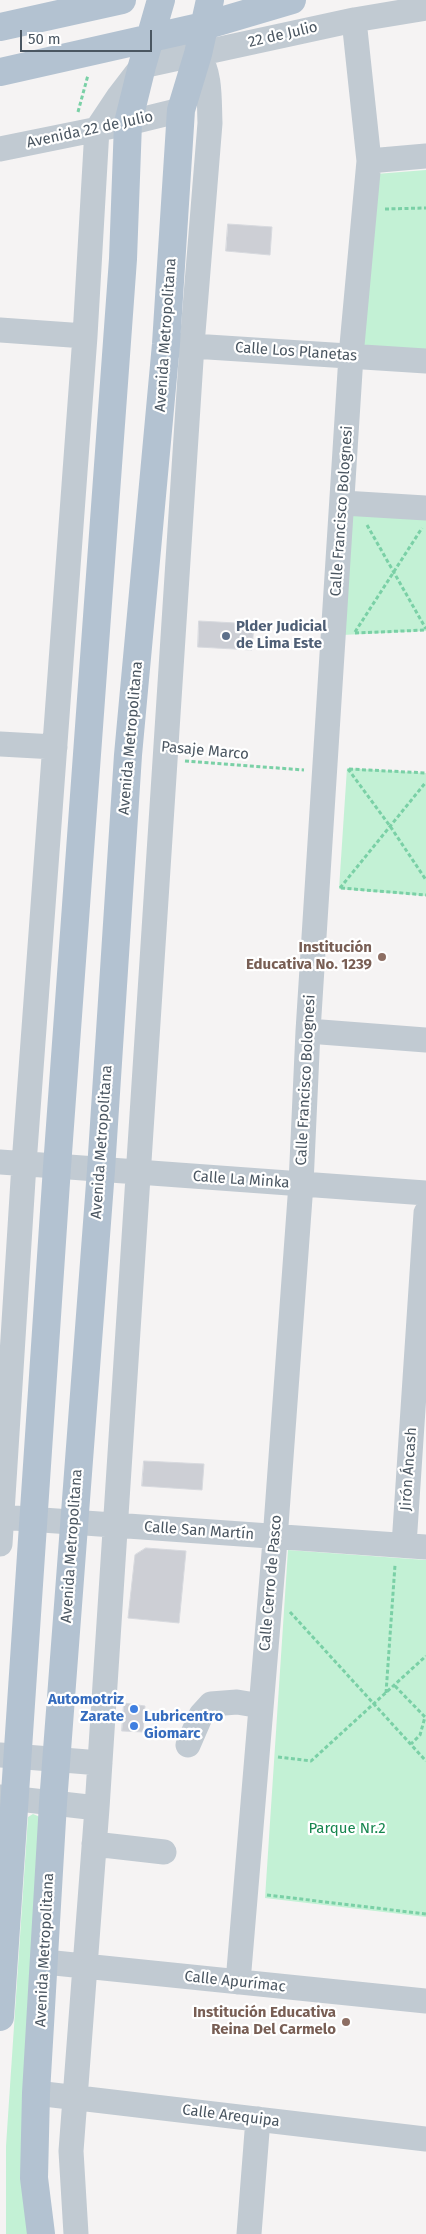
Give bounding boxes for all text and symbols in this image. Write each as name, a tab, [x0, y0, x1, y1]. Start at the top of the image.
street label: 22 de Julio	[247, 18, 319, 52]
scale bar	[22, 20, 155, 52]
text: 50 m	[28, 30, 61, 48]
street label: Avenida 22 de Julio	[25, 108, 155, 152]
street label: Avenida Metropolitana	[152, 257, 180, 413]
street label: Calle Los Planetas	[234, 339, 358, 365]
street label: Calle Francisco Bolognesi	[327, 425, 357, 597]
place label: Plder Judicial de Lima Este	[236, 618, 327, 653]
marker: Plder Judicial de Lima Este	[220, 630, 232, 642]
street label: Avenida Metropolitana	[115, 660, 147, 816]
street label: Pasaje Marco	[160, 738, 250, 764]
place label: Institución Educativa No. 1239	[246, 939, 372, 974]
marker: Institución Educativa No. 1239	[376, 951, 388, 963]
street label: Calle Francisco Bolognesi	[293, 994, 319, 1166]
street label: Avenida Metropolitana	[88, 1064, 116, 1220]
street label: Calle La Minka	[192, 1168, 290, 1192]
street label: Jirón Áncash	[397, 1427, 421, 1511]
street label: Avenida Metropolitana	[58, 1468, 86, 1624]
street label: Calle Cerro de Pasco	[256, 1514, 286, 1652]
street label: Calle San Martín	[143, 1518, 255, 1544]
place label: Automotriz Zarate	[48, 1691, 124, 1726]
marker: Automotriz Zarate	[128, 1703, 140, 1715]
place label: Lubricentro Giomarc	[144, 1708, 223, 1743]
marker: Lubricentro Giomarc	[128, 1720, 140, 1732]
park label: Parque Nr.2	[308, 1820, 386, 1838]
street label: Avenida Metropolitana	[32, 1872, 58, 2028]
street label: Calle Apurímac	[184, 1968, 286, 1996]
place label: Institución Educativa Reina Del Carmelo	[193, 2004, 336, 2039]
marker: Institución Educativa Reina Del Carmelo	[340, 2016, 352, 2028]
street label: Calle Arequipa	[181, 2101, 281, 2131]

